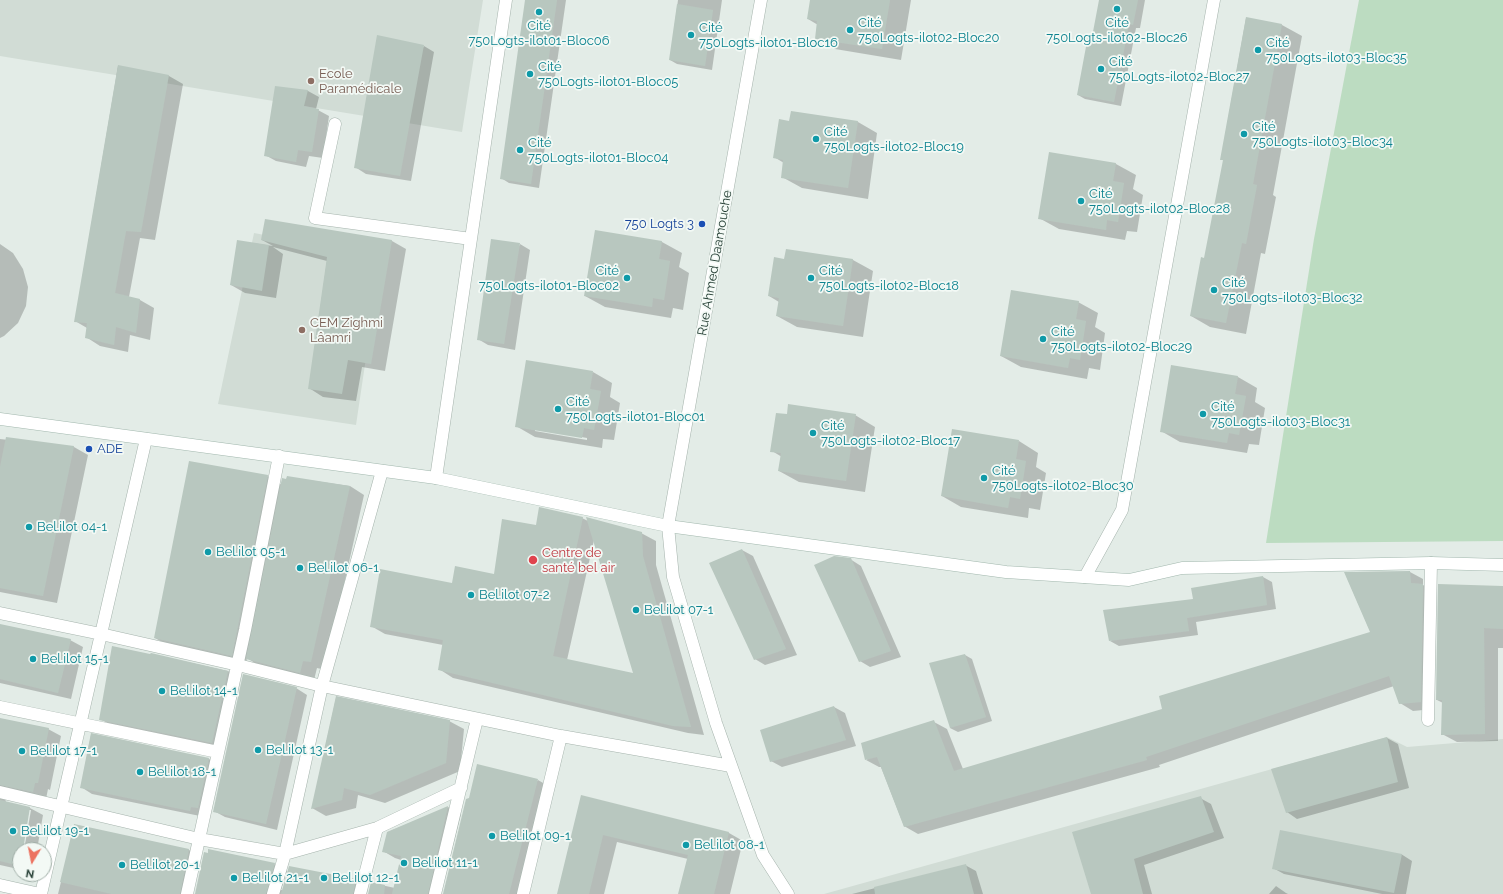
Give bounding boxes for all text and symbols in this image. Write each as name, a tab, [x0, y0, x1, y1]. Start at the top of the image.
marker: Cité 750Logts-ilot02-Bloc26	[1112, 4, 1122, 14]
marker: Cité 750Logts-ilot01-Bloc06	[534, 7, 544, 17]
place label: Cité 750Logts-ilot02-Bloc20	[858, 15, 999, 46]
place label: Cité 750Logts-ilot02-Bloc26	[1046, 15, 1188, 46]
place label: Cité 750Logts-ilot01-Bloc06	[468, 18, 610, 49]
place label: Cité 750Logts-ilot01-Bloc16	[699, 20, 838, 51]
marker: Cité 750Logts-ilot02-Bloc20	[845, 25, 855, 35]
marker: Cité 750Logts-ilot01-Bloc16	[686, 30, 696, 40]
place label: Cité 750Logts-ilot03-Bloc35	[1266, 35, 1407, 66]
marker: Cité 750Logts-ilot03-Bloc35	[1253, 45, 1263, 55]
place label: Cité 750Logts-ilot02-Bloc27	[1109, 54, 1249, 85]
place label: Cité 750Logts-ilot01-Bloc05	[538, 59, 678, 90]
marker: Cité 750Logts-ilot02-Bloc27	[1096, 64, 1106, 74]
place label: Ecole Paramédicale	[319, 66, 402, 97]
marker: Cité 750Logts-ilot01-Bloc05	[525, 69, 535, 79]
marker: Ecole Paramédicale	[306, 76, 316, 86]
place label: Cité 750Logts-ilot03-Bloc34	[1252, 119, 1393, 150]
place label: Cité 750Logts-ilot02-Bloc19	[824, 124, 964, 155]
marker: Cité 750Logts-ilot03-Bloc34	[1239, 129, 1249, 139]
marker: Cité 750Logts-ilot02-Bloc19	[811, 134, 821, 144]
place label: Cité 750Logts-ilot01-Bloc04	[528, 135, 668, 166]
marker: Cité 750Logts-ilot01-Bloc04	[515, 145, 525, 155]
place label: Cité 750Logts-ilot02-Bloc28	[1089, 186, 1230, 217]
street label: Rue Ahmed Daamouche	[695, 189, 735, 337]
marker: Cité 750Logts-ilot02-Bloc28	[1076, 196, 1086, 206]
place label: 750 Logts 3	[625, 216, 694, 232]
marker: 750 Logts 3	[697, 219, 707, 229]
place label: Cité 750Logts-ilot01-Bloc02	[479, 263, 619, 294]
place label: Cité 750Logts-ilot02-Bloc18	[819, 263, 959, 294]
marker: Cité 750Logts-ilot01-Bloc02	[622, 273, 632, 283]
marker: Cité 750Logts-ilot02-Bloc18	[806, 273, 816, 283]
place label: Cité 750Logts-ilot03-Bloc32	[1222, 275, 1363, 306]
marker: Cité 750Logts-ilot03-Bloc32	[1209, 285, 1219, 295]
place label: CEM Zighmi Lâamri	[310, 315, 383, 346]
place label: Cité 750Logts-ilot02-Bloc29	[1051, 324, 1192, 355]
marker: CEM Zighmi Lâamri	[297, 325, 307, 335]
marker: Cité 750Logts-ilot02-Bloc29	[1038, 334, 1048, 344]
place label: Cité 750Logts-ilot01-Bloc01	[566, 394, 705, 425]
place label: Cité 750Logts-ilot03-Bloc31	[1211, 399, 1350, 430]
marker: Cité 750Logts-ilot01-Bloc01	[553, 404, 563, 414]
marker: Cité 750Logts-ilot03-Bloc31	[1198, 409, 1208, 419]
place label: Cité 750Logts-ilot02-Bloc17	[821, 418, 960, 449]
marker: Cité 750Logts-ilot02-Bloc17	[808, 428, 818, 438]
place label: ADE	[97, 441, 123, 457]
marker: ADE	[84, 444, 94, 454]
place label: Cité 750Logts-ilot02-Bloc30	[992, 463, 1134, 494]
marker: Cité 750Logts-ilot02-Bloc30	[979, 473, 989, 483]
place label: Bel.ilot 04-1	[37, 519, 107, 535]
marker: Bel.ilot 04-1	[24, 522, 34, 532]
place label: Bel.ilot 05-1	[216, 544, 286, 560]
place label: Centre de santé bel air	[542, 545, 615, 576]
marker: Bel.ilot 05-1	[203, 547, 213, 557]
marker: Centre de santé bel air	[527, 554, 539, 566]
place label: Bel.ilot 06-1	[308, 560, 379, 576]
marker: Bel.ilot 06-1	[295, 563, 305, 573]
place label: Bel.ilot 07-2	[479, 587, 550, 603]
marker: Bel.ilot 07-2	[466, 590, 476, 600]
place label: Bel.ilot 07-1	[644, 602, 713, 618]
marker: Bel.ilot 07-1	[631, 605, 641, 615]
place label: Bel.ilot 15-1	[41, 651, 109, 667]
marker: Bel.ilot 15-1	[28, 654, 38, 664]
place label: Bel.ilot 14-1	[170, 683, 238, 699]
marker: Bel.ilot 14-1	[157, 686, 167, 696]
place label: Bel.ilot 13-1	[266, 742, 333, 758]
place label: Bel.ilot 17-1	[30, 743, 97, 759]
marker: Bel.ilot 13-1	[253, 745, 263, 755]
marker: Bel.ilot 17-1	[17, 746, 27, 756]
place label: Bel.ilot 18-1	[148, 764, 216, 780]
marker: Bel.ilot 18-1	[135, 767, 145, 777]
place label: Bel.ilot 19-1	[21, 823, 89, 839]
marker: Bel.ilot 19-1	[8, 826, 18, 836]
place label: Bel.ilot 09-1	[500, 828, 571, 844]
marker: Bel.ilot 09-1	[487, 831, 497, 841]
place label: Bel.ilot 08-1	[694, 837, 765, 853]
marker: Bel.ilot 08-1	[681, 840, 691, 850]
north arrow	[12, 842, 52, 882]
place label: Bel.ilot 11-1	[412, 855, 478, 871]
place label: Bel.ilot 20-1	[130, 857, 200, 873]
marker: Bel.ilot 11-1	[399, 858, 409, 868]
marker: Bel.ilot 20-1	[117, 860, 127, 870]
text: N	[25, 866, 35, 880]
place label: Bel.ilot 21-1	[242, 870, 309, 886]
place label: Bel.ilot 12-1	[332, 870, 399, 886]
marker: Bel.ilot 21-1	[229, 873, 239, 883]
marker: Bel.ilot 12-1	[319, 873, 329, 883]

